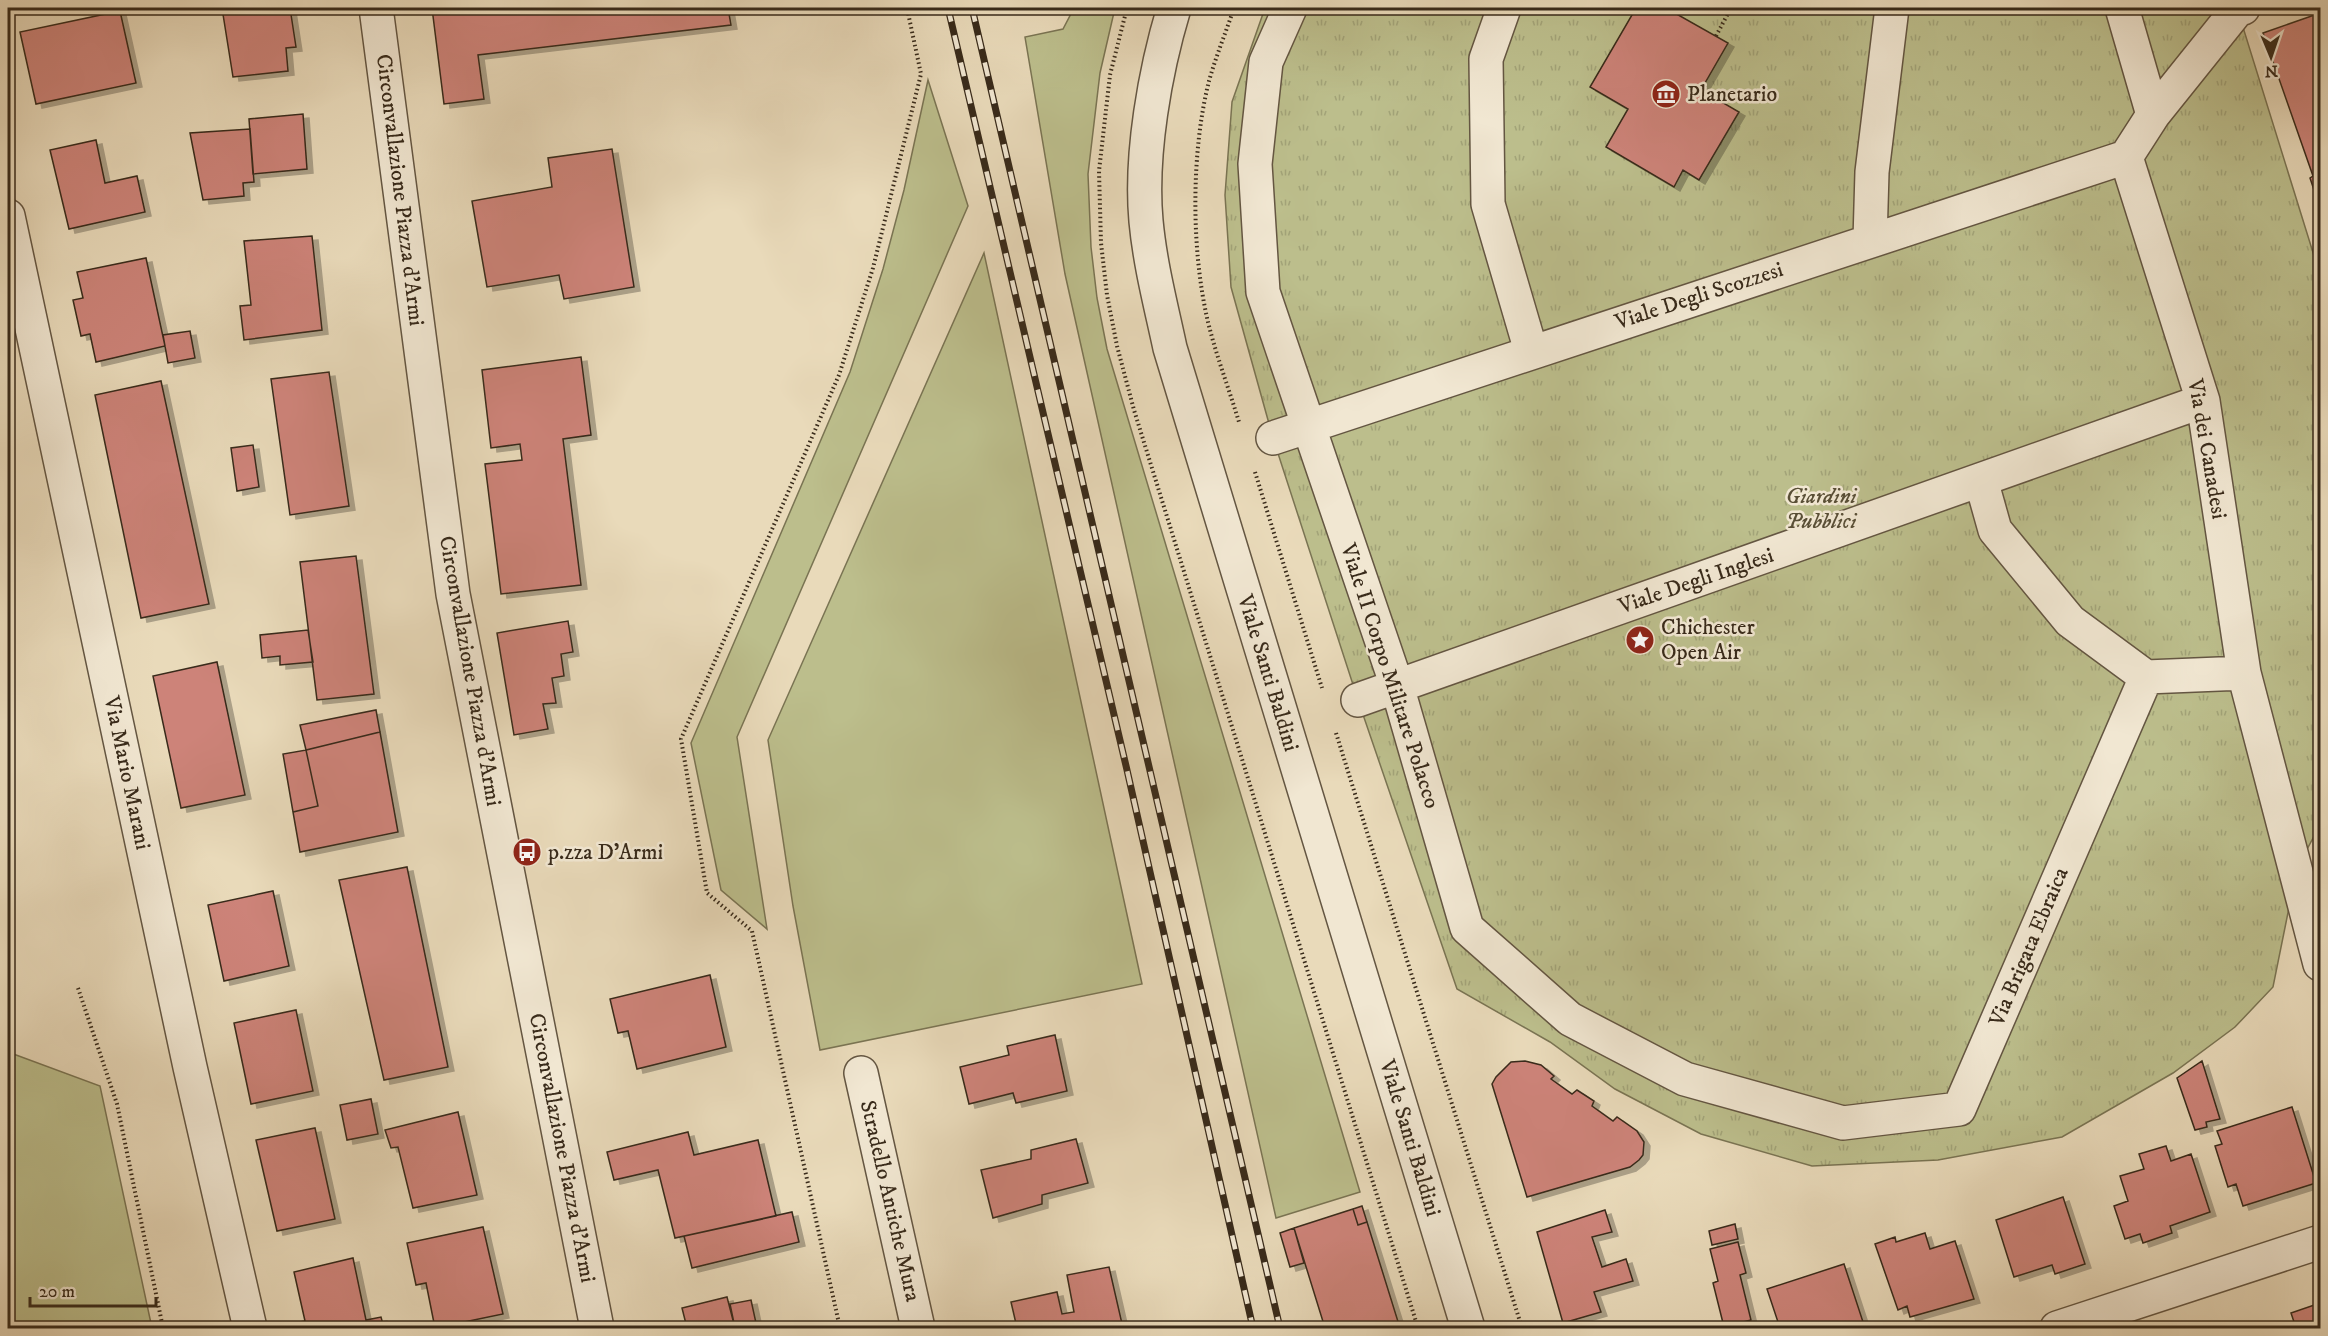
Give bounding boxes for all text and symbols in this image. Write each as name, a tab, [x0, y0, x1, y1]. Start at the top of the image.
north arrow	[2241, 27, 2301, 87]
street label: Circonvallazione Piazza d'Armi	[370, 52, 430, 328]
text: N	[2265, 61, 2278, 81]
museum icon: Planetario	[1650, 78, 1682, 110]
place label: Planetario	[1687, 81, 1777, 108]
street label: Viale Degli Scozzesi	[1611, 256, 1787, 336]
street label: Via dei Canadesi	[2181, 376, 2233, 521]
park label: Giardini Pubblici	[1786, 483, 1858, 535]
street label: Circonvallazione Piazza d'Armi	[433, 534, 507, 808]
street label: Viale II Corpo Militare Polacco	[1334, 539, 1446, 812]
street label: Viale Degli Inglesi	[1614, 542, 1777, 621]
street label: Viale Santi Baldini	[1231, 590, 1305, 755]
place label: Chichester Open Air	[1661, 614, 1755, 666]
place icon: Chichester Open Air	[1624, 624, 1656, 656]
street label: Via Mario Marani	[97, 693, 156, 852]
bus stop icon: p.zza D'Armi	[511, 836, 543, 868]
place label: p.zza D'Armi	[547, 839, 663, 866]
street label: Via Brigata Ebraica	[1983, 863, 2075, 1032]
street label: Circonvallazione Piazza d'Armi	[523, 1011, 601, 1285]
street label: Viale Santi Baldini	[1373, 1055, 1447, 1220]
street label: Stradello Antiche Mura	[854, 1098, 926, 1305]
scale bar	[30, 1270, 156, 1308]
text: 20 m	[39, 1281, 75, 1303]

